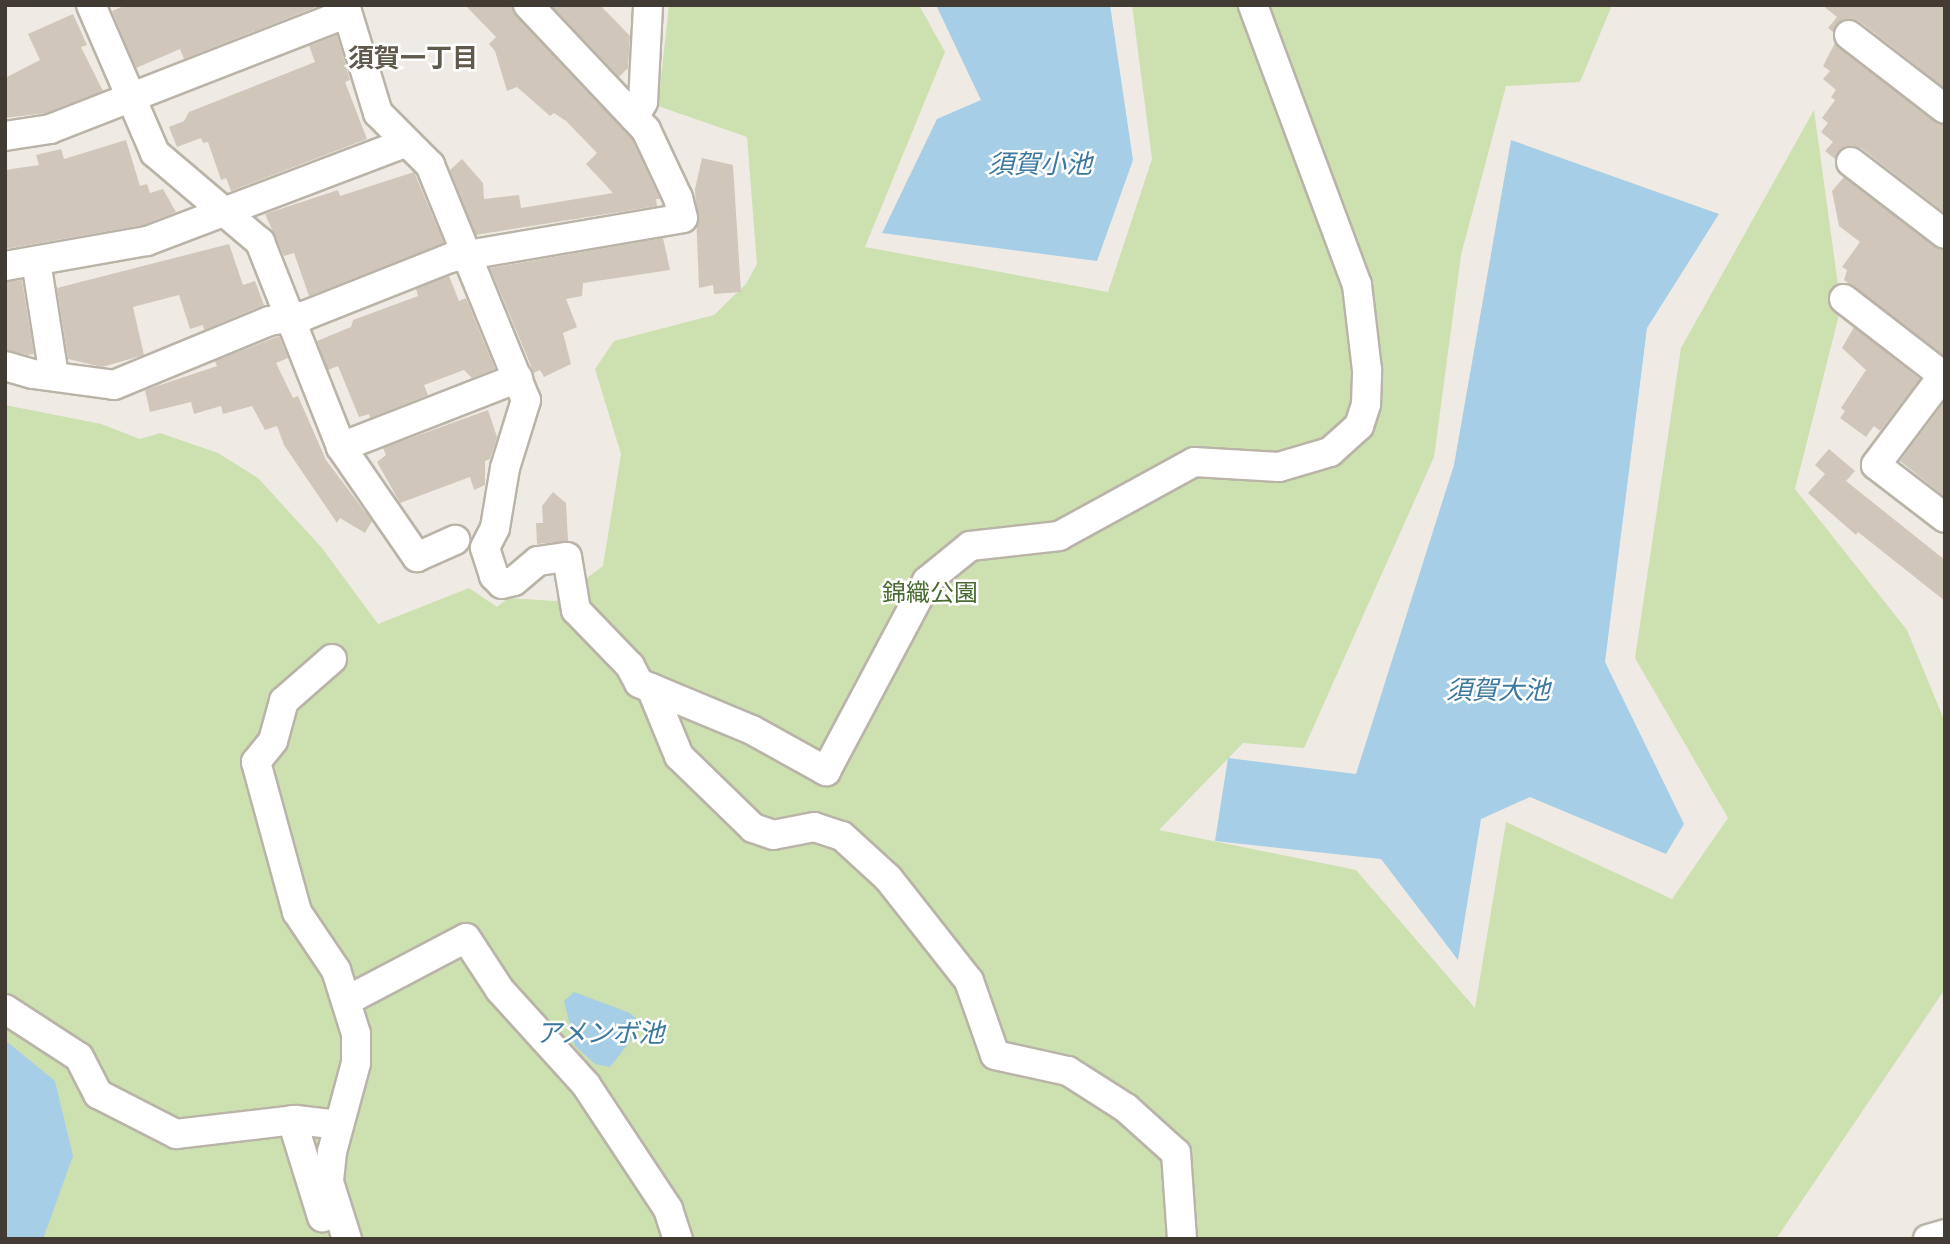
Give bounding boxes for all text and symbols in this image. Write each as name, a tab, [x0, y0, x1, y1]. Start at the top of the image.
district label: 須賀一丁目	[348, 42, 478, 74]
water label: 須賀小池	[988, 148, 1092, 180]
park label: 錦織公園	[882, 579, 978, 607]
water label: 須賀大池	[1446, 674, 1550, 706]
water label: アメンボ池	[535, 1017, 665, 1049]

